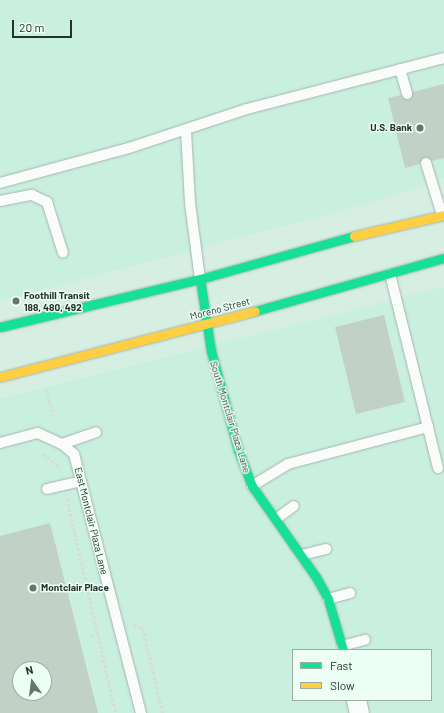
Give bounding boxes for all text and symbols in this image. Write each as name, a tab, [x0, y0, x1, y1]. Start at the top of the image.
scale bar	[14, 12, 74, 38]
text: 20 m	[19, 20, 45, 34]
place label: U.S. Bank	[370, 122, 412, 134]
marker: U.S. Bank	[415, 123, 425, 133]
place label: Foothill Transit 188, 480, 492	[24, 289, 90, 312]
street label: Moreno Street	[189, 295, 251, 323]
marker: Foothill Transit 188, 480, 492	[11, 296, 21, 306]
street label: South Montclair Plaza Lane	[207, 360, 253, 474]
street label: East Montclair Plaza Lane	[72, 466, 110, 576]
place label: Montclair Place	[41, 582, 109, 594]
marker: Montclair Place	[28, 583, 38, 593]
legend	[292, 649, 432, 701]
text: Fast	[330, 658, 353, 672]
north arrow	[12, 661, 52, 701]
text: N	[24, 663, 34, 677]
text: Slow	[330, 678, 355, 692]

